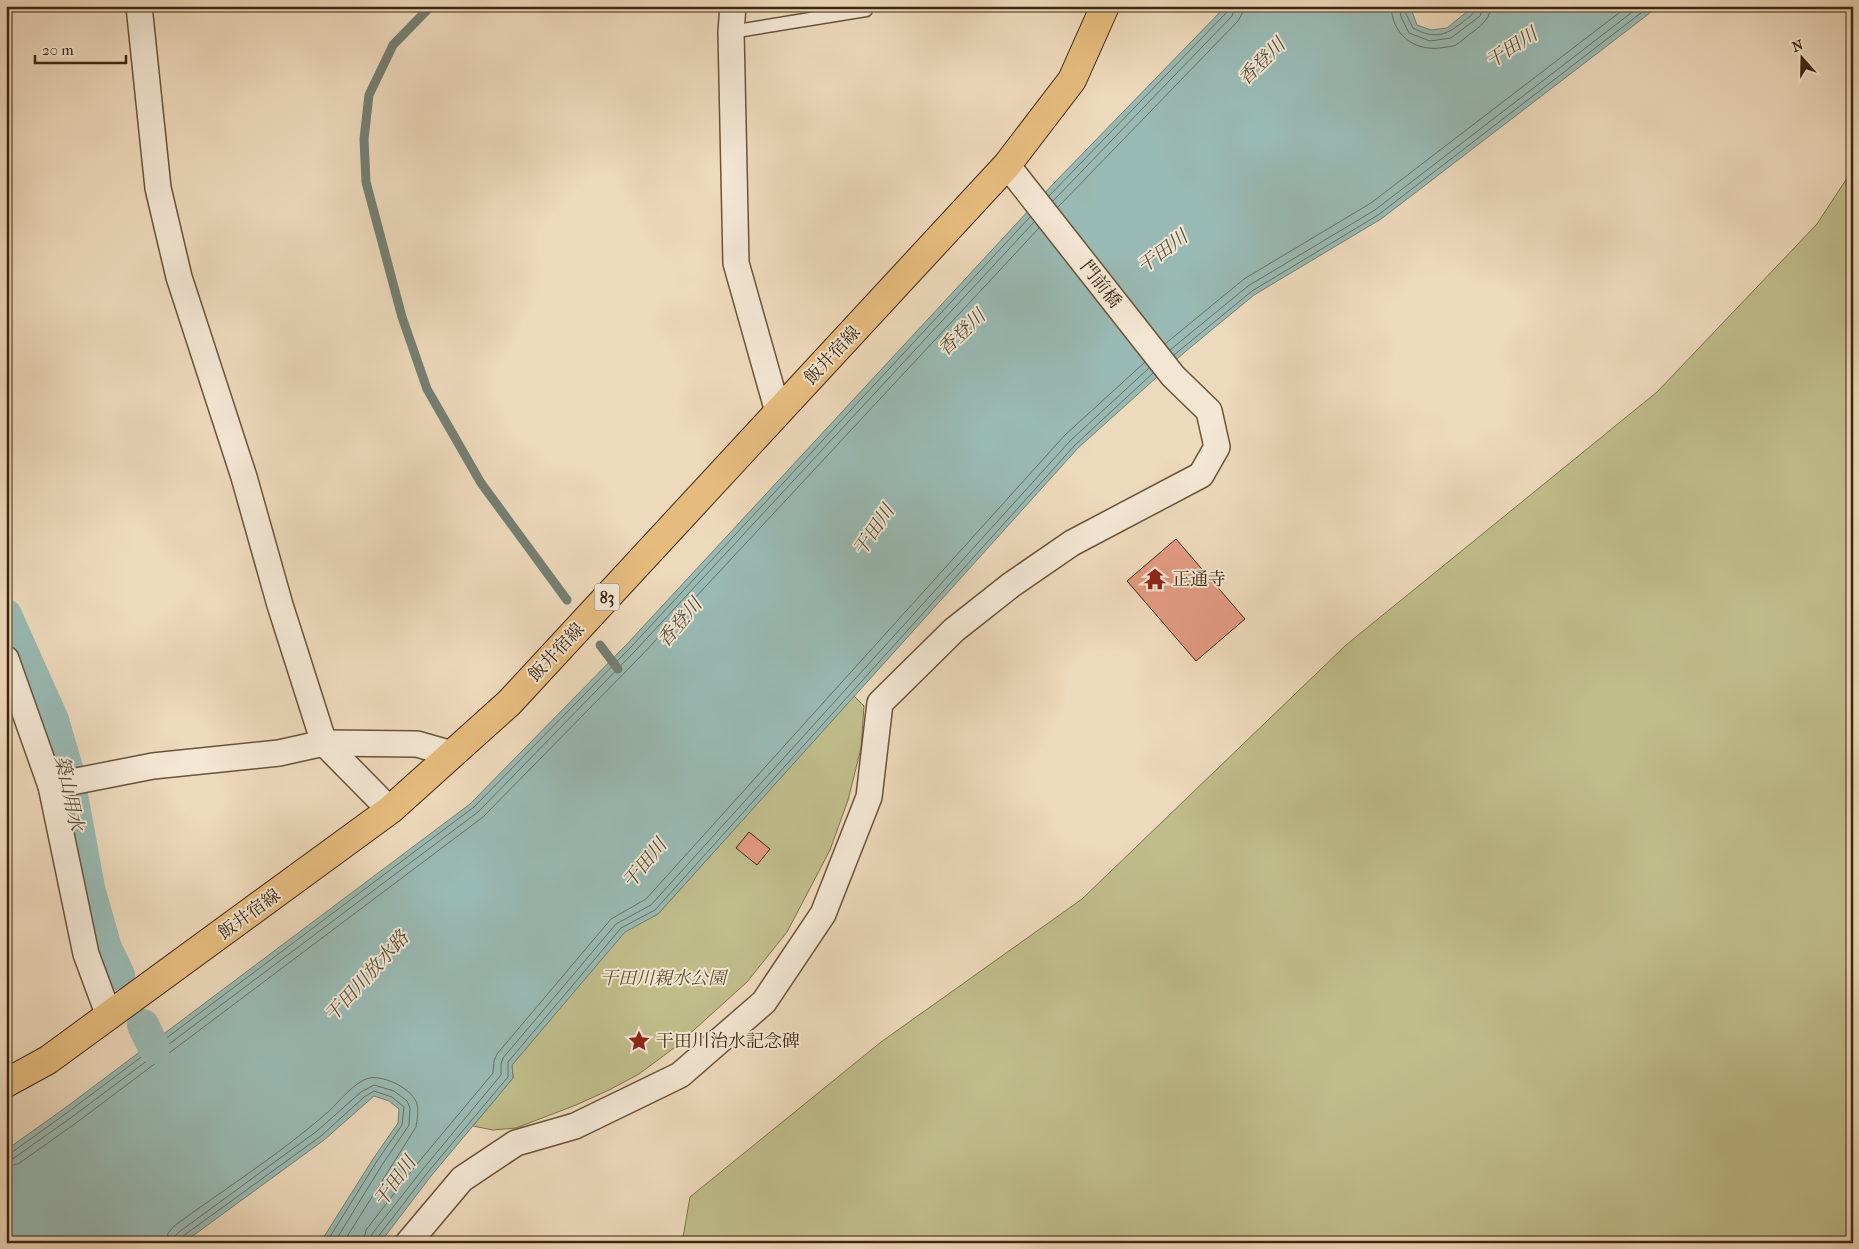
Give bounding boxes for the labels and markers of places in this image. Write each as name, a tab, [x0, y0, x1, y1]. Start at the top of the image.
temple icon: 正通寺	[1142, 566, 1168, 592]
place label: 正通寺	[1172, 569, 1226, 590]
place icon: 干田川治水記念碑	[626, 1028, 652, 1054]
place label: 干田川治水記念碑	[656, 1031, 800, 1052]

